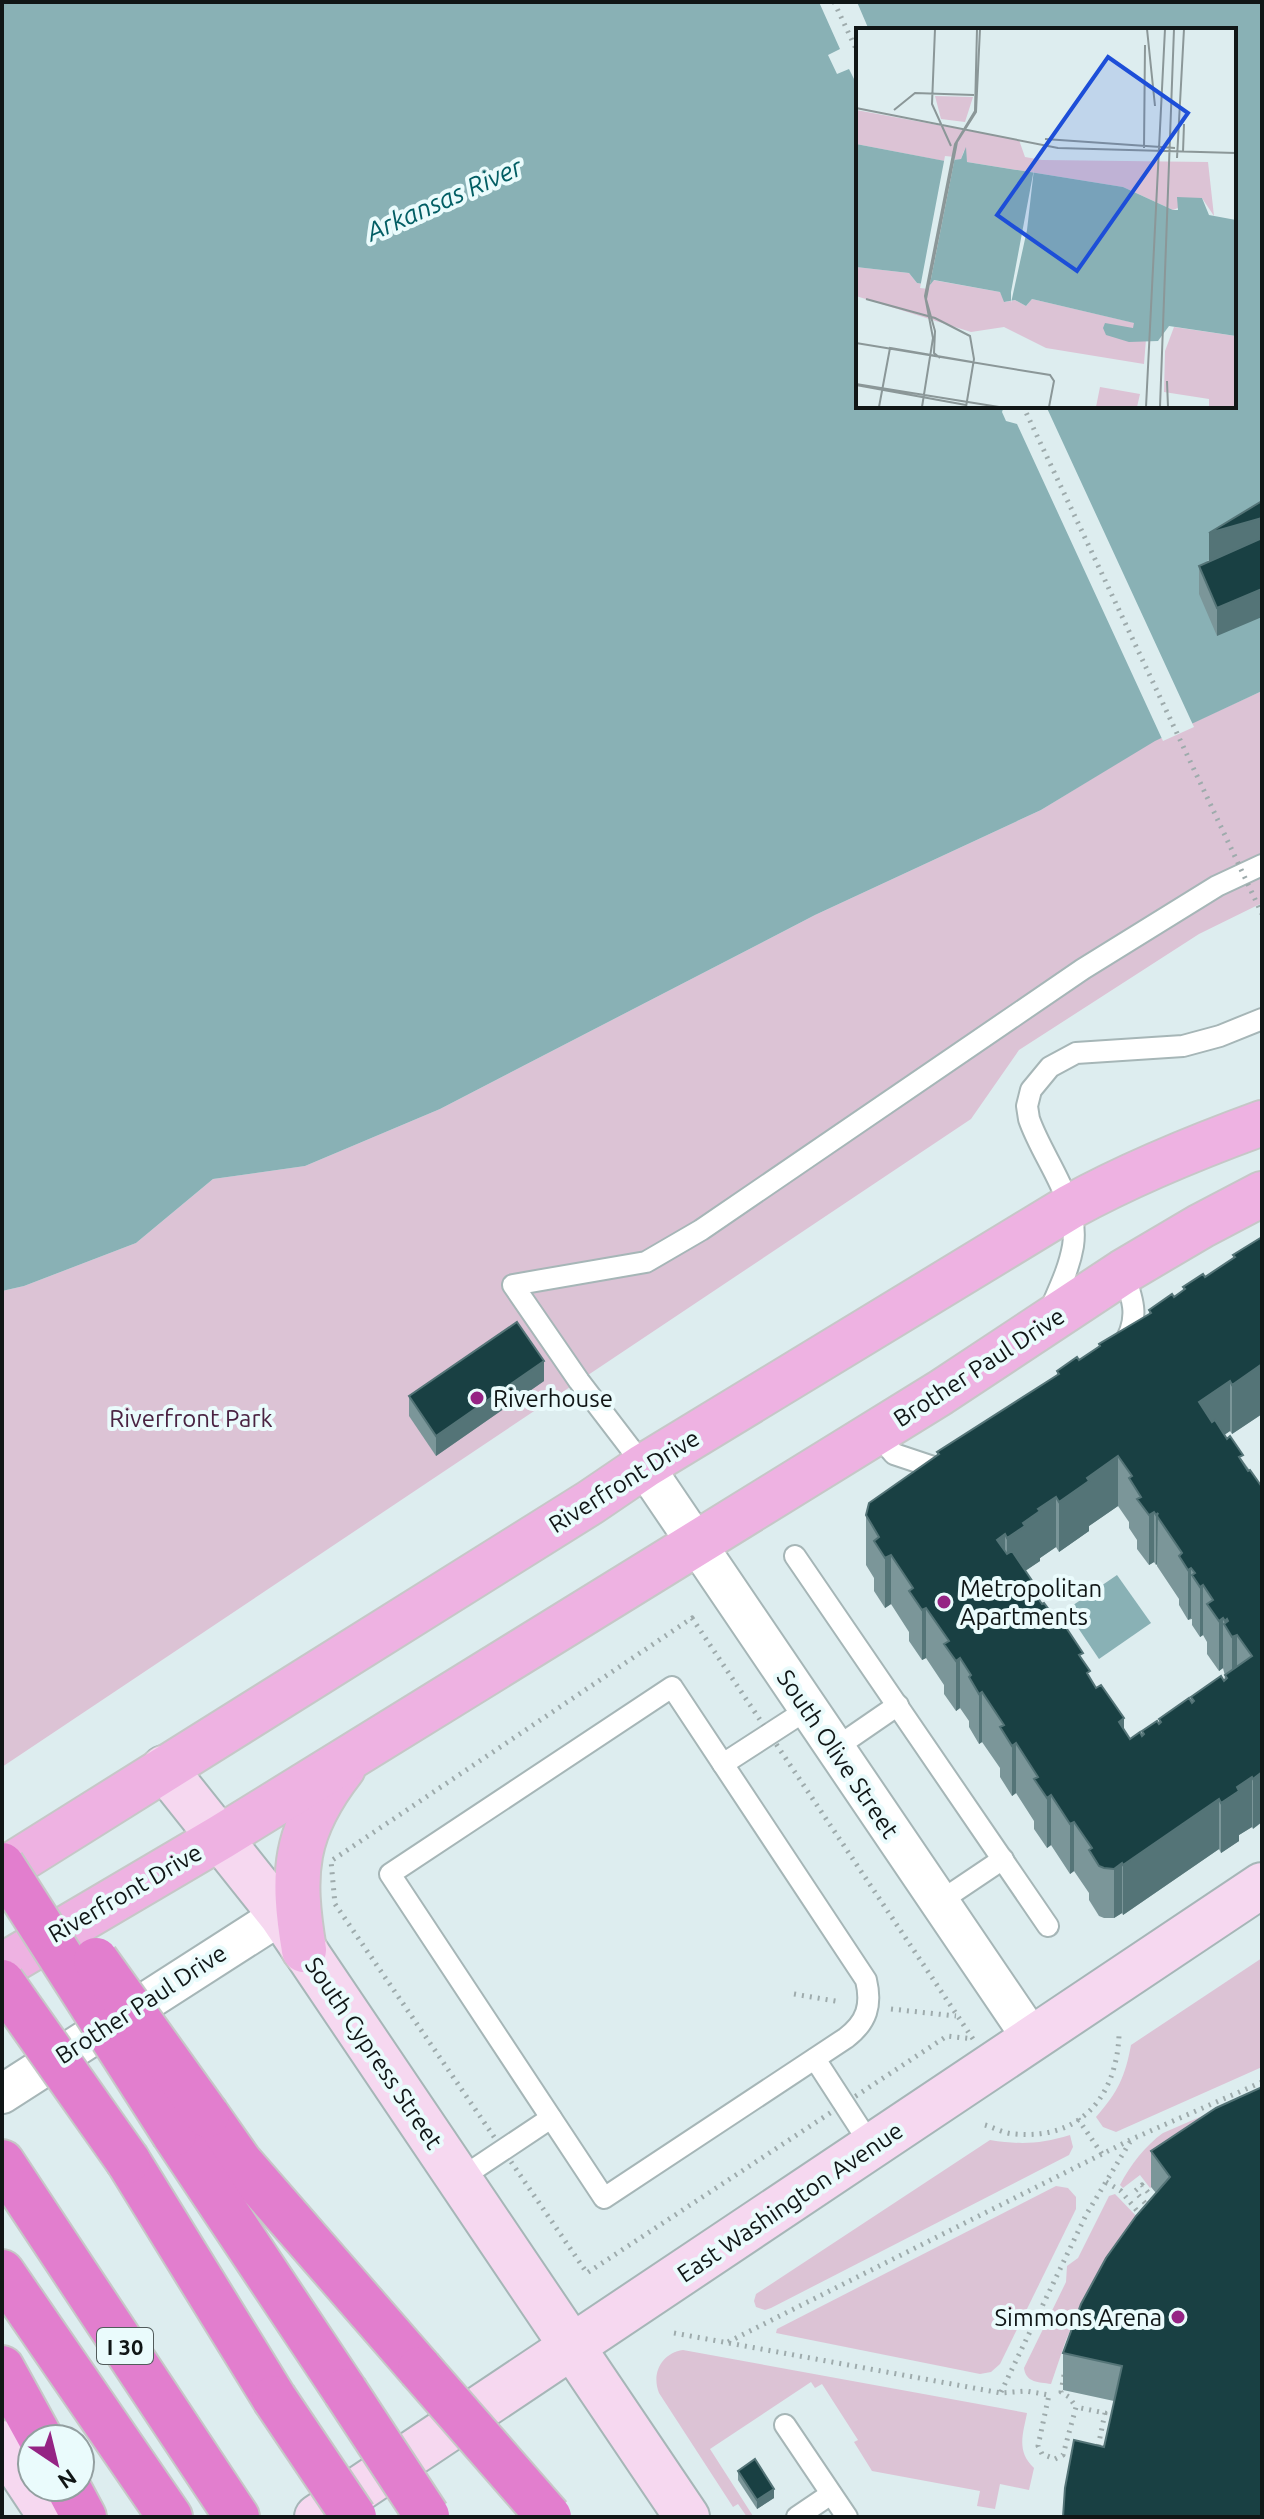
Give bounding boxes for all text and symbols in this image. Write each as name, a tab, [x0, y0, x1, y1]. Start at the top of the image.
inset map	[856, 28, 1236, 408]
water label: Arkansas River	[360, 151, 527, 247]
street label: Brother Paul Drive	[889, 1302, 1069, 1432]
place label: Riverhouse	[493, 1385, 613, 1412]
marker: Riverhouse	[468, 1389, 486, 1407]
park label: Riverfront Park	[109, 1405, 273, 1432]
street label: Riverfront Drive	[544, 1424, 704, 1538]
place label: Metropolitan Apartments	[960, 1575, 1102, 1630]
marker: Metropolitan Apartments	[935, 1593, 953, 1611]
street label: South Olive Street	[772, 1665, 905, 1844]
street label: Riverfront Drive	[44, 1838, 206, 1948]
street label: Brother Paul Drive	[51, 1939, 231, 2069]
street label: South Cypress Street	[300, 1952, 448, 2154]
street label: East Washington Avenue	[672, 2116, 908, 2288]
place label: Simmons Arena	[995, 2304, 1162, 2331]
marker: Simmons Arena	[1169, 2308, 1187, 2326]
road number: I 30	[97, 2328, 153, 2364]
north arrow	[16, 2423, 96, 2503]
text: N	[54, 2465, 82, 2495]

